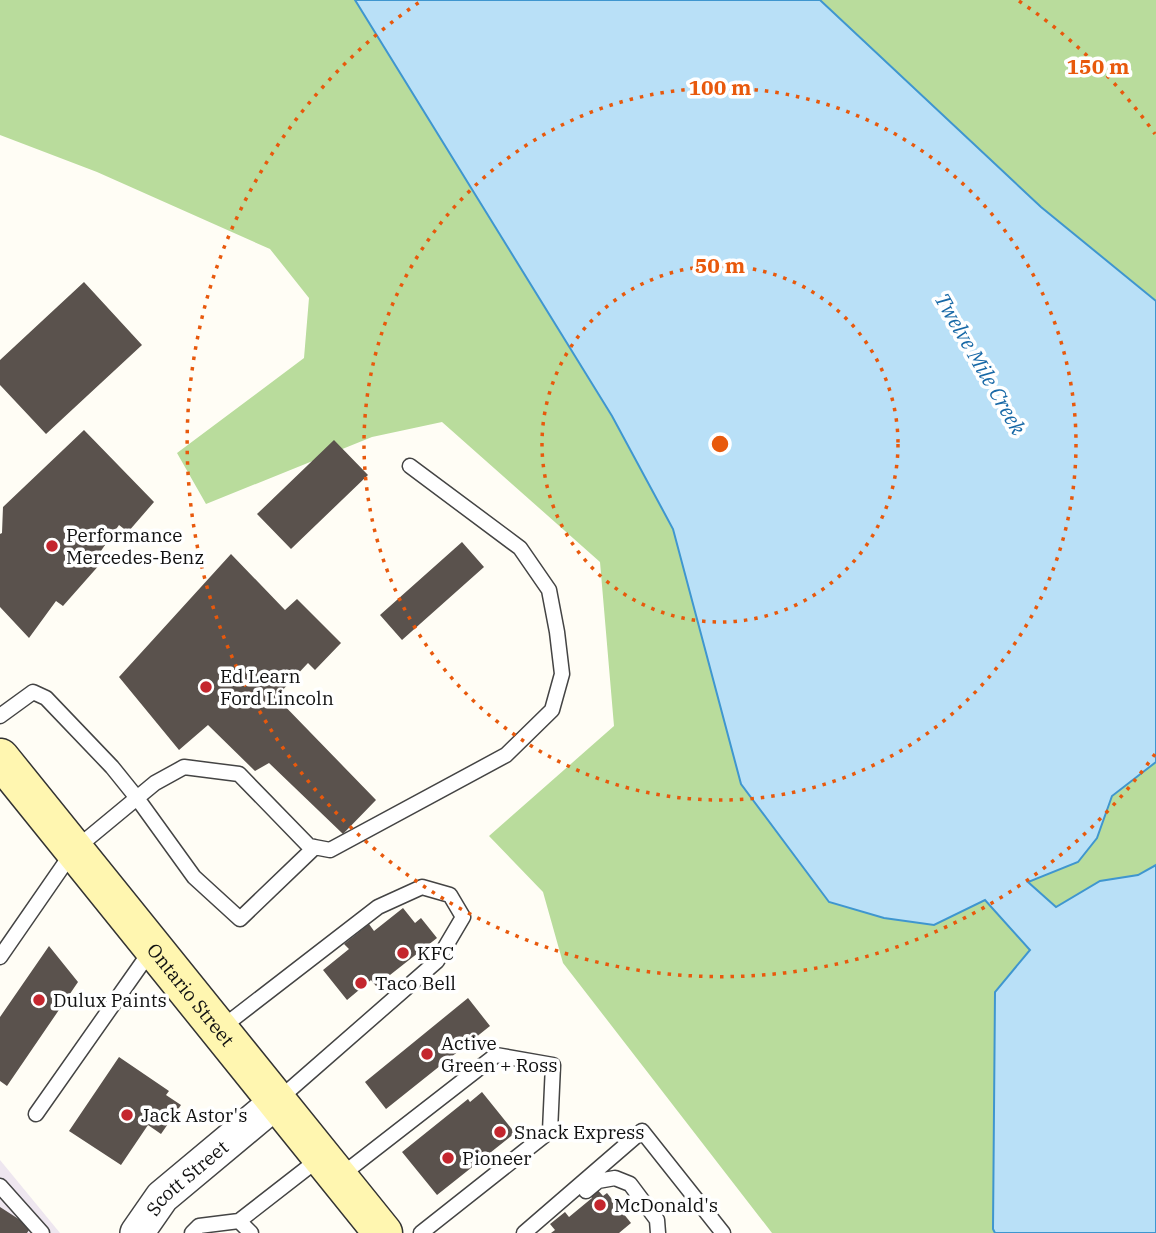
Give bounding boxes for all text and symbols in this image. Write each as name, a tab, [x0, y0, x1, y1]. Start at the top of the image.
text: 150 m	[1066, 52, 1130, 80]
text: 100 m	[688, 73, 752, 101]
text: 50 m	[695, 251, 745, 279]
water label: Twelve Mile Creek	[929, 287, 1033, 440]
centre of rings	[708, 432, 732, 456]
place label: Performance Mercedes-Benz	[66, 523, 204, 569]
marker: Performance Mercedes-Benz	[44, 538, 60, 554]
place label: Ed Learn Ford Lincoln	[220, 664, 334, 710]
marker: Ed Learn Ford Lincoln	[198, 679, 214, 695]
street label: Ontario Street	[142, 938, 240, 1051]
place label: KFC	[417, 941, 454, 965]
marker: KFC	[395, 945, 411, 961]
place label: Taco Bell	[375, 971, 456, 995]
marker: Taco Bell	[353, 975, 369, 991]
place label: Dulux Paints	[53, 988, 167, 1012]
marker: Dulux Paints	[31, 992, 47, 1008]
place label: Active Green + Ross	[441, 1031, 557, 1077]
marker: Active Green + Ross	[419, 1046, 435, 1062]
place label: Jack Astor's	[141, 1103, 247, 1127]
marker: Jack Astor's	[119, 1107, 135, 1123]
place label: Snack Express	[514, 1120, 645, 1144]
marker: Snack Express	[492, 1124, 508, 1140]
street label: Scott Street	[141, 1135, 233, 1220]
place label: Pioneer	[462, 1146, 532, 1170]
marker: Pioneer	[440, 1150, 456, 1166]
place label: McDonald's	[614, 1193, 718, 1217]
marker: McDonald's	[592, 1197, 608, 1213]

